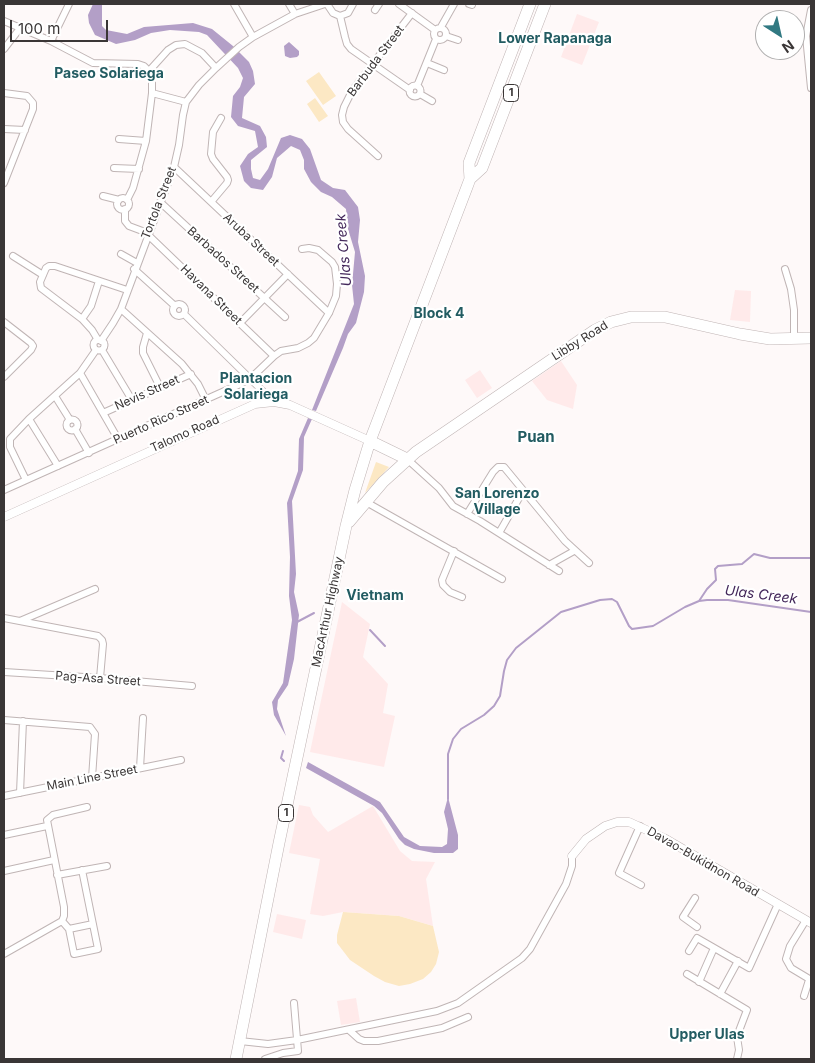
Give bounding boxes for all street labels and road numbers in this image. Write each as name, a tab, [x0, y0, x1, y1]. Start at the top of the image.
street label: Barbuda Street	[345, 23, 407, 99]
road number: 1	[504, 85, 518, 102]
street label: Tortola Street	[139, 165, 179, 241]
street label: Aruba Street	[220, 210, 282, 270]
street label: Barbados Street	[184, 224, 262, 296]
street label: Havana Street	[177, 262, 245, 328]
street label: Libby Road	[549, 318, 611, 364]
street label: Nevis Street	[113, 372, 181, 414]
street label: Puerto Rico Street	[111, 393, 211, 447]
street label: Talomo Road	[148, 412, 222, 456]
street label: MacArthur Highway	[309, 556, 347, 668]
street label: Pag-Asa Street	[55, 669, 141, 689]
street label: Main Line Street	[45, 762, 139, 794]
road number: 1	[278, 804, 294, 821]
street label: Davao-Bukidnon Road	[644, 824, 762, 900]

